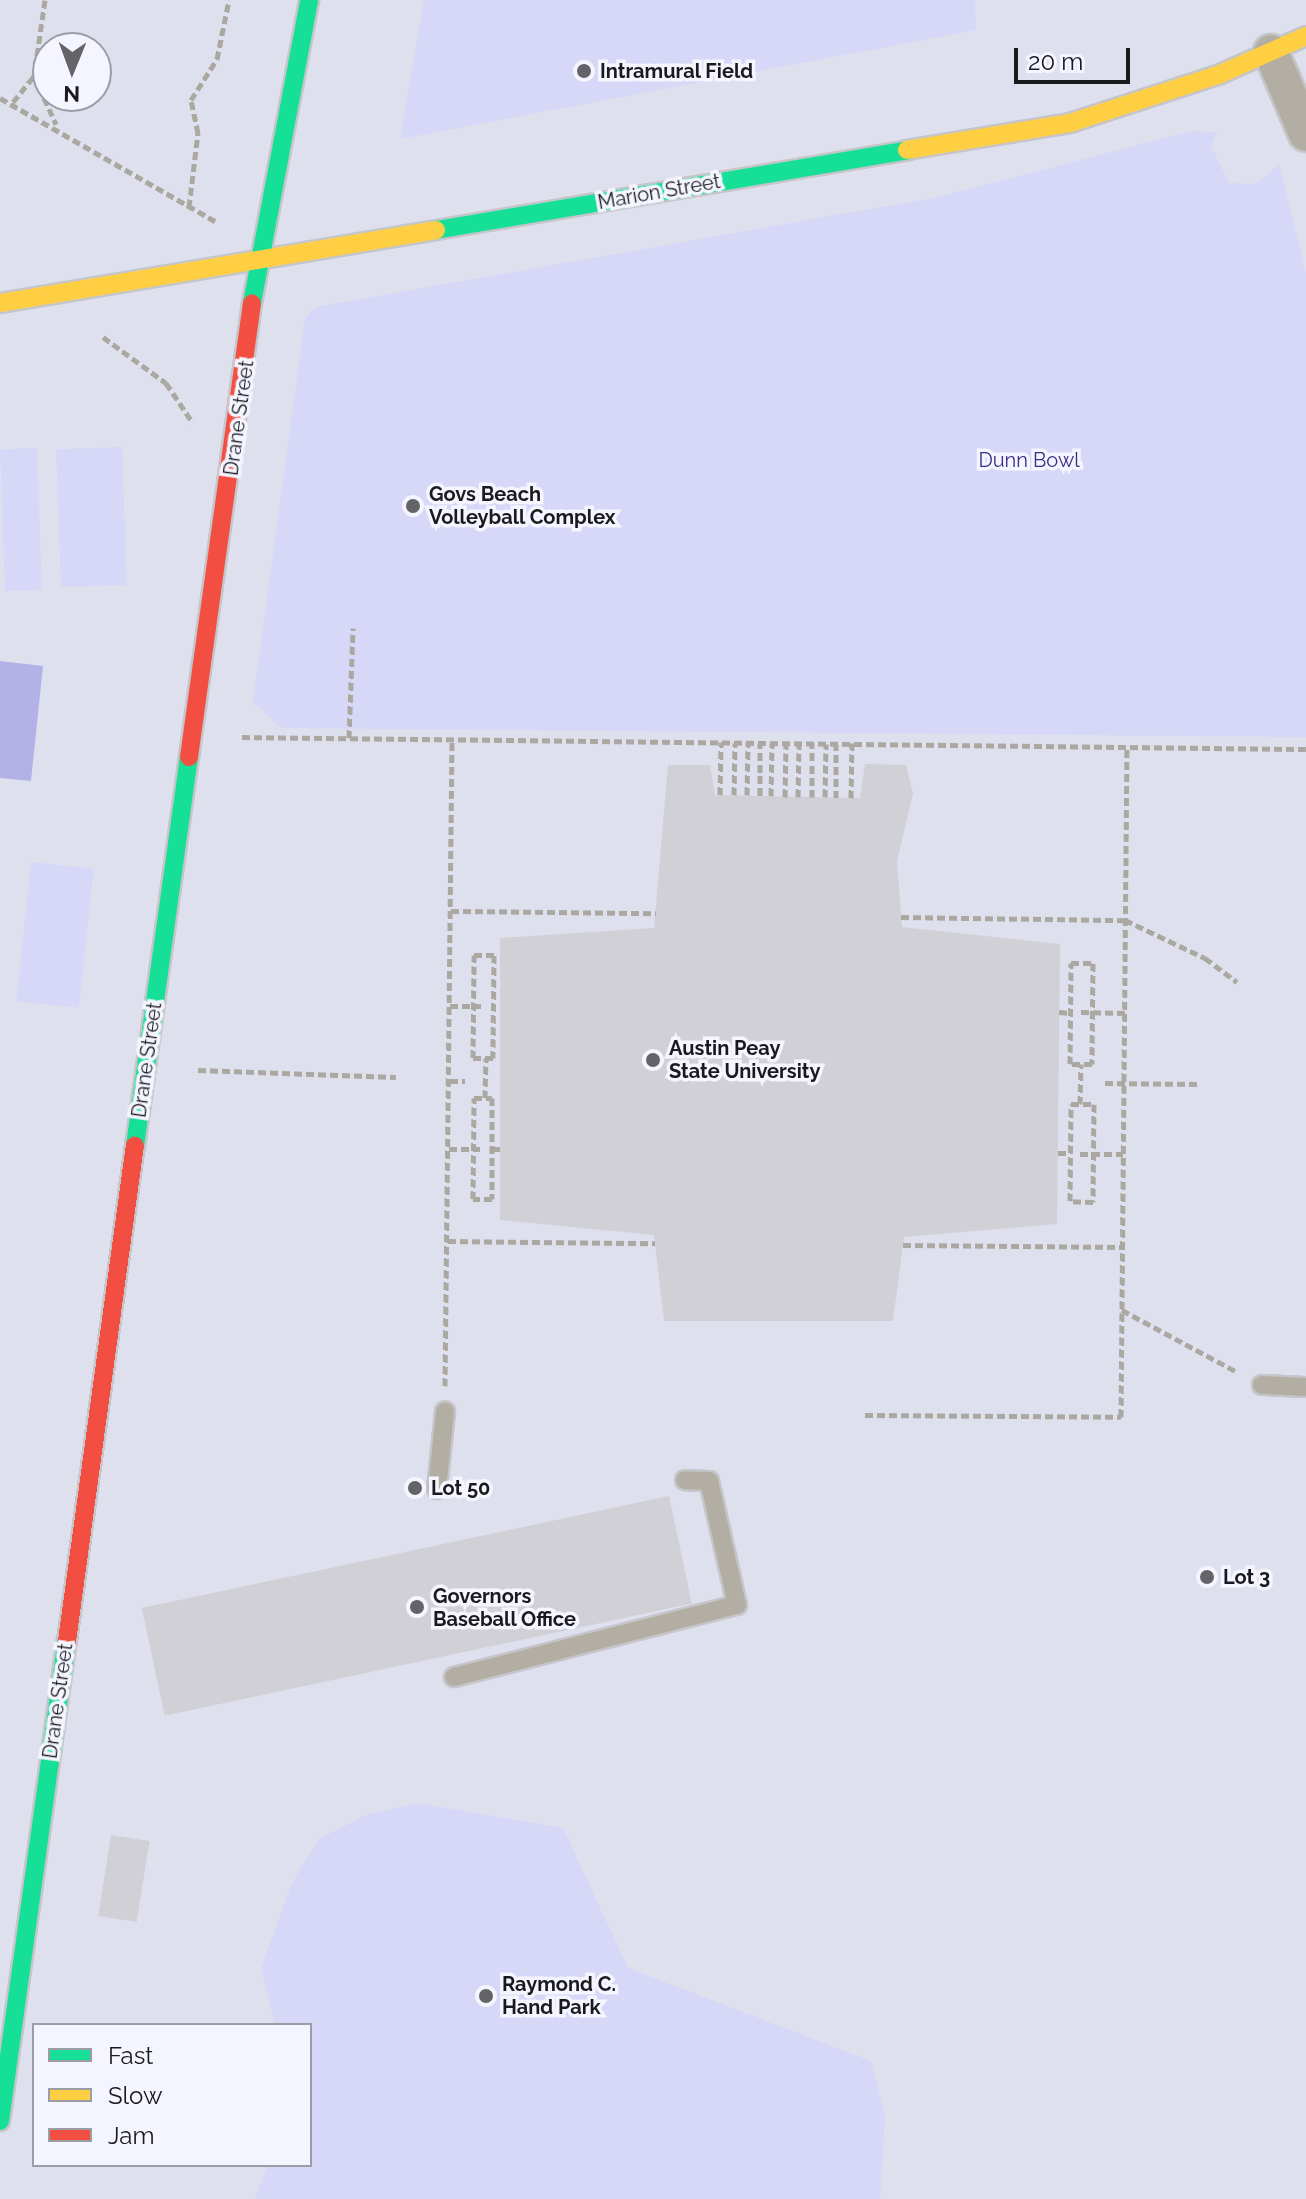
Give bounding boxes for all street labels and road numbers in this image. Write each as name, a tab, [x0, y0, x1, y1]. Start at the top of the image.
street label: Marion Street	[596, 169, 722, 215]
street label: Drane Street	[219, 359, 259, 477]
street label: Drane Street	[127, 1001, 167, 1119]
street label: Drane Street	[38, 1642, 78, 1760]

